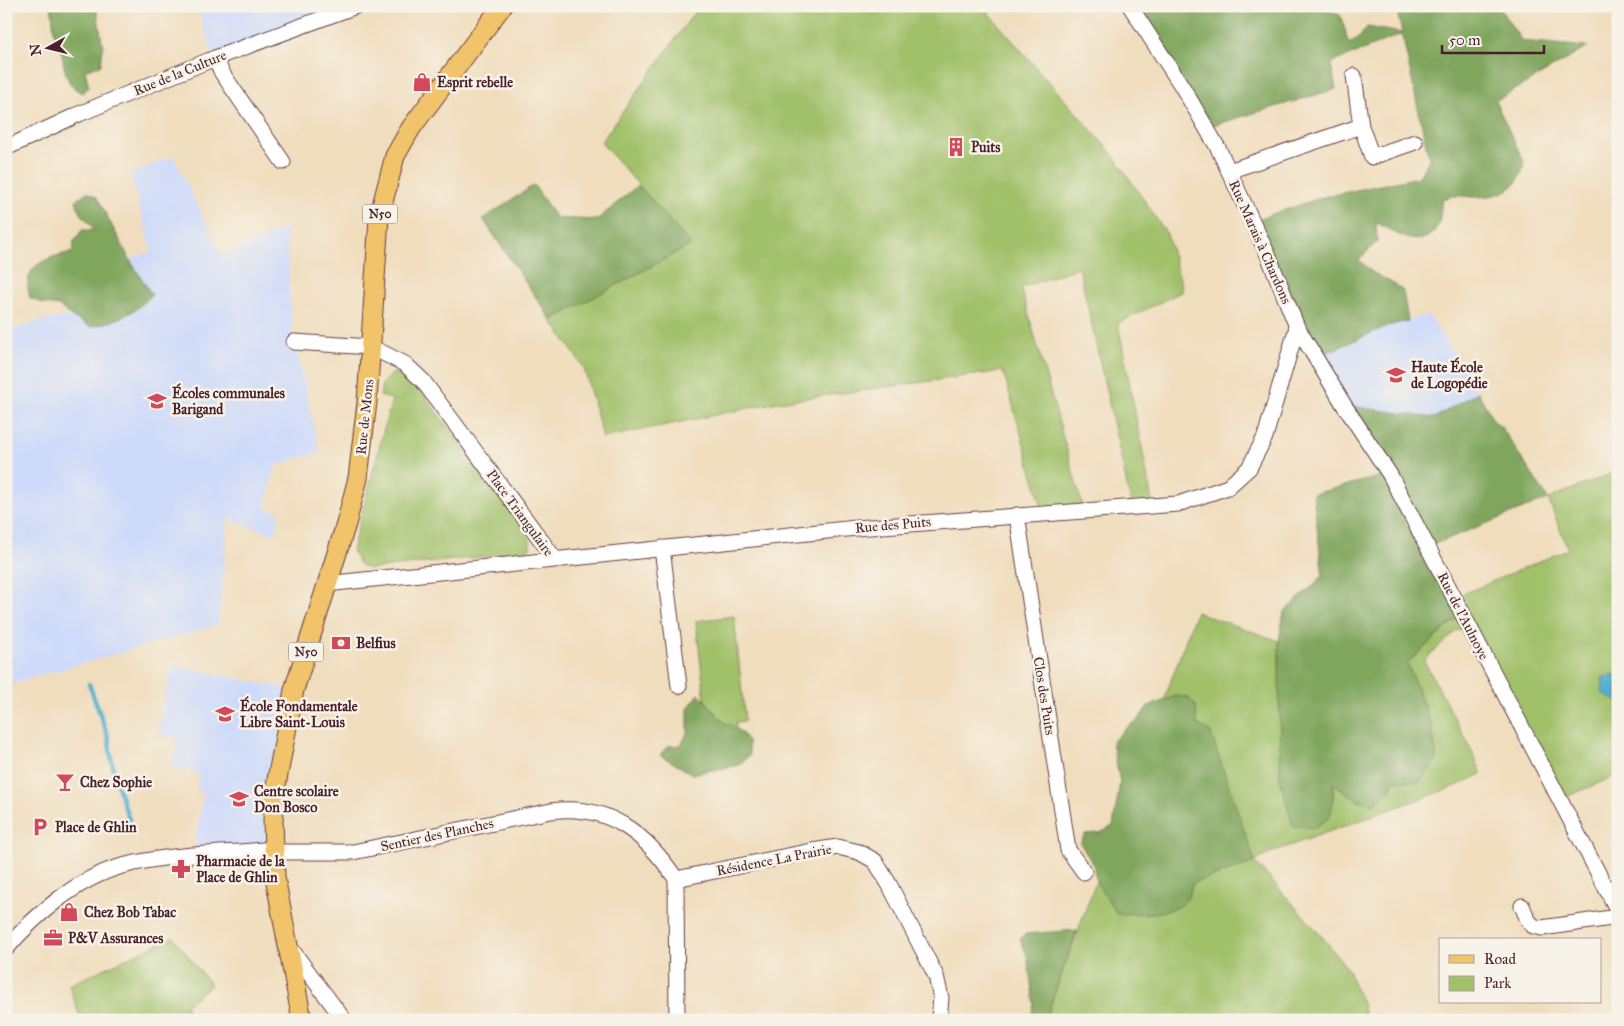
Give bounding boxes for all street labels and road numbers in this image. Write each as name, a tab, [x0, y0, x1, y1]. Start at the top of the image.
street label: Rue de la Culture	[131, 47, 229, 99]
street label: Rue Marais à Chardons	[1225, 177, 1295, 307]
road number: N50	[362, 204, 398, 223]
street label: Rue de Mons	[353, 378, 377, 456]
street label: Place Triangulaire	[483, 466, 557, 560]
street label: Rue des Puits	[854, 513, 932, 537]
street label: Rue de l'Aulnoye	[1434, 569, 1492, 663]
road number: N50	[288, 642, 324, 662]
street label: Clos des Puits	[1029, 656, 1059, 736]
street label: Sentier des Planches	[379, 815, 495, 855]
street label: Résidence La Prairie	[715, 840, 833, 879]

